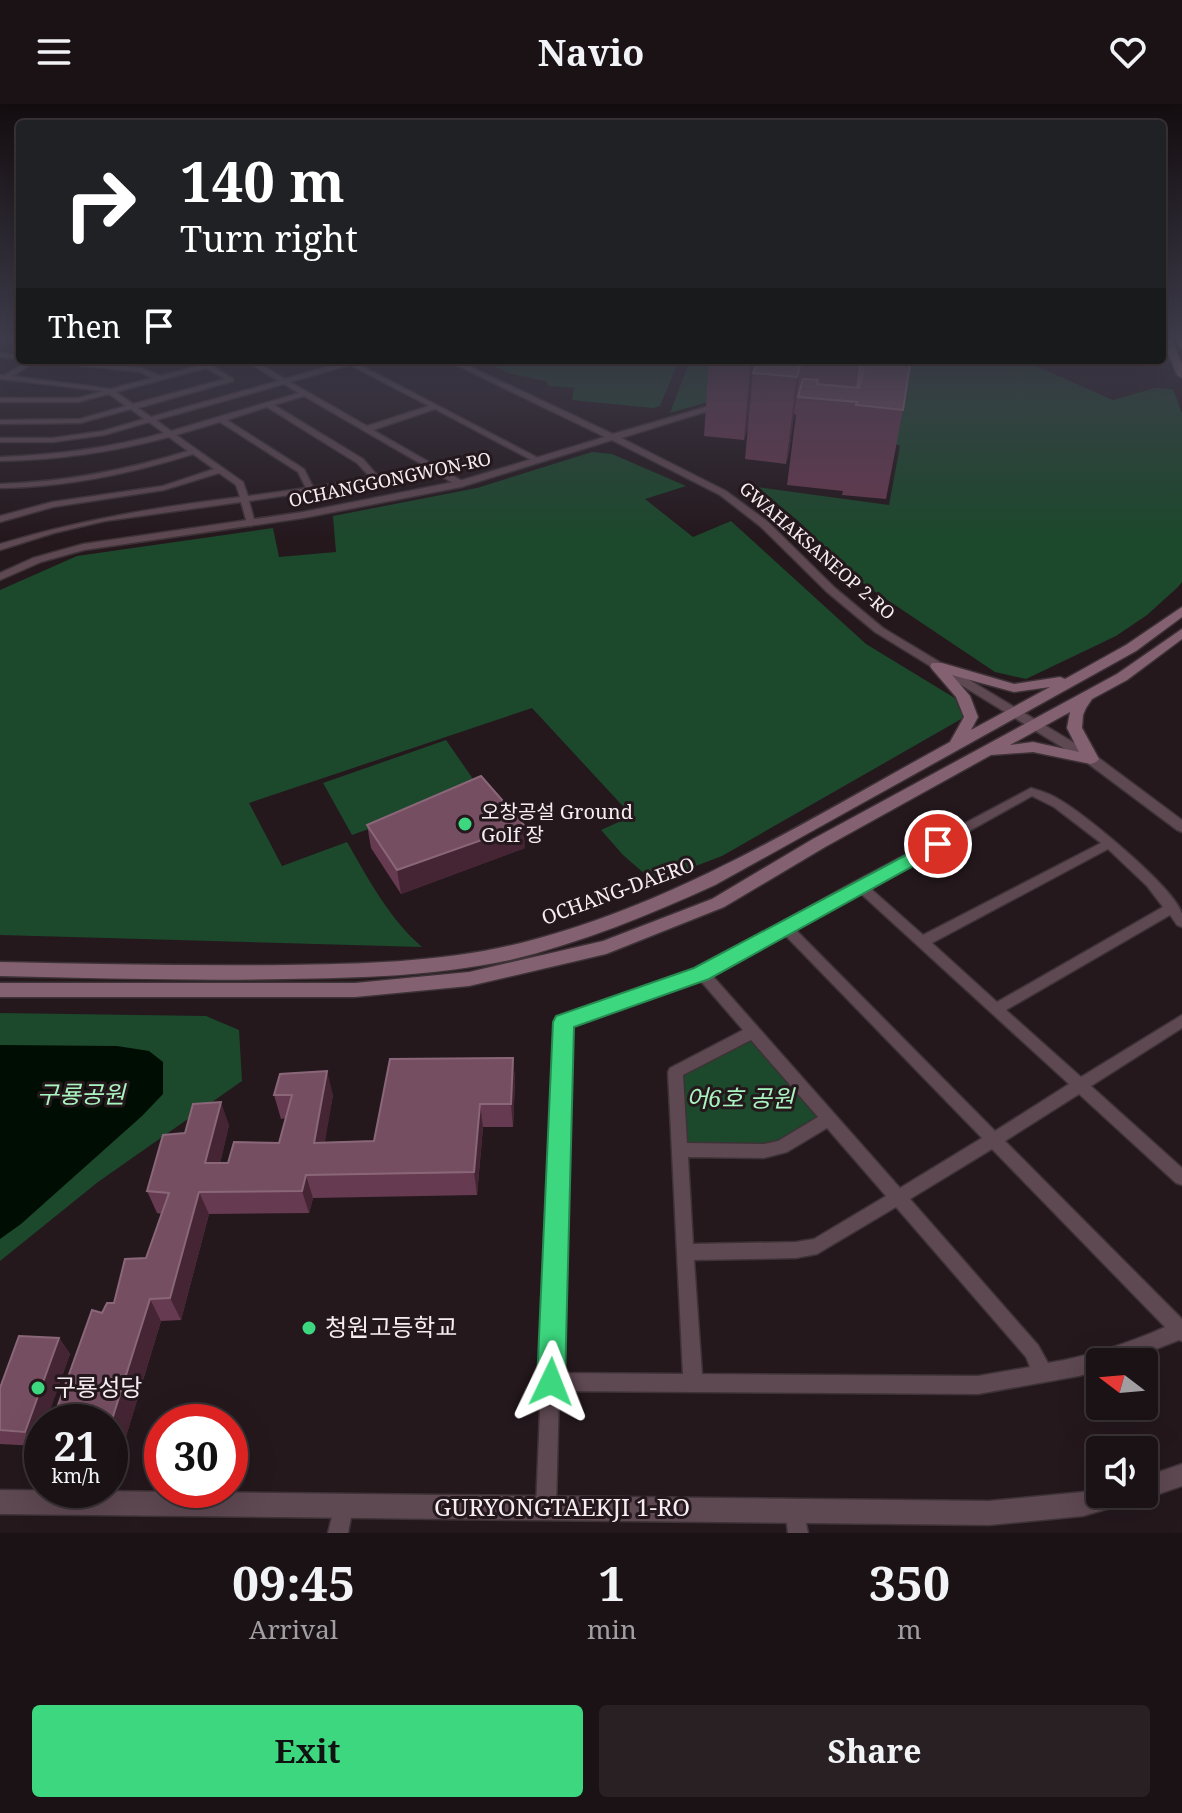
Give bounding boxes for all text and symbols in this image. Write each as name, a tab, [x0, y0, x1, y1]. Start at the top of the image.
text: Navio	[538, 28, 644, 77]
icon: menu	[32, 30, 76, 74]
icon: heart	[1106, 30, 1150, 74]
text: 140 m	[180, 142, 345, 218]
icon: right	[48, 152, 152, 256]
text: Turn right	[180, 214, 358, 263]
icon: arrive	[137, 304, 181, 348]
text: Then	[48, 306, 121, 347]
street label: OCHANGGONGWON-RO	[286, 446, 493, 512]
street label: GWAHAKSANEOP 2-RO	[735, 476, 901, 625]
place label: 오창공설 Ground Golf 장	[481, 798, 633, 848]
pin	[904, 810, 972, 878]
marker: 오창공설 Ground Golf 장	[456, 815, 474, 833]
icon: arrive	[916, 822, 960, 866]
street label: OCHANG-DAERO	[538, 850, 698, 931]
park label: 구룡공원	[37, 1077, 127, 1110]
park label: 어6호 공원	[686, 1081, 796, 1114]
place label: 청원고등학교	[325, 1310, 457, 1343]
marker: 청원고등학교	[300, 1319, 318, 1337]
position arrow	[509, 1340, 593, 1424]
north arrow	[1086, 1348, 1158, 1420]
map controls	[1086, 1348, 1158, 1508]
place label: 구룡성당	[54, 1370, 142, 1403]
marker: 구룡성당	[29, 1379, 47, 1397]
speed limit sign: 30	[144, 1404, 248, 1508]
text: 21	[53, 1418, 99, 1473]
button: sound	[1086, 1436, 1158, 1508]
text: km/h	[51, 1462, 101, 1489]
street label: GURYONGTAEKJI 1-RO	[434, 1490, 690, 1523]
text: 09:45	[232, 1550, 355, 1615]
text: 1	[598, 1550, 625, 1615]
text: 350	[869, 1550, 950, 1615]
text: Arrival	[249, 1611, 338, 1647]
text: min	[587, 1611, 637, 1647]
text: m	[897, 1611, 922, 1647]
button: Exit	[32, 1705, 583, 1797]
button: Share	[599, 1705, 1150, 1797]

